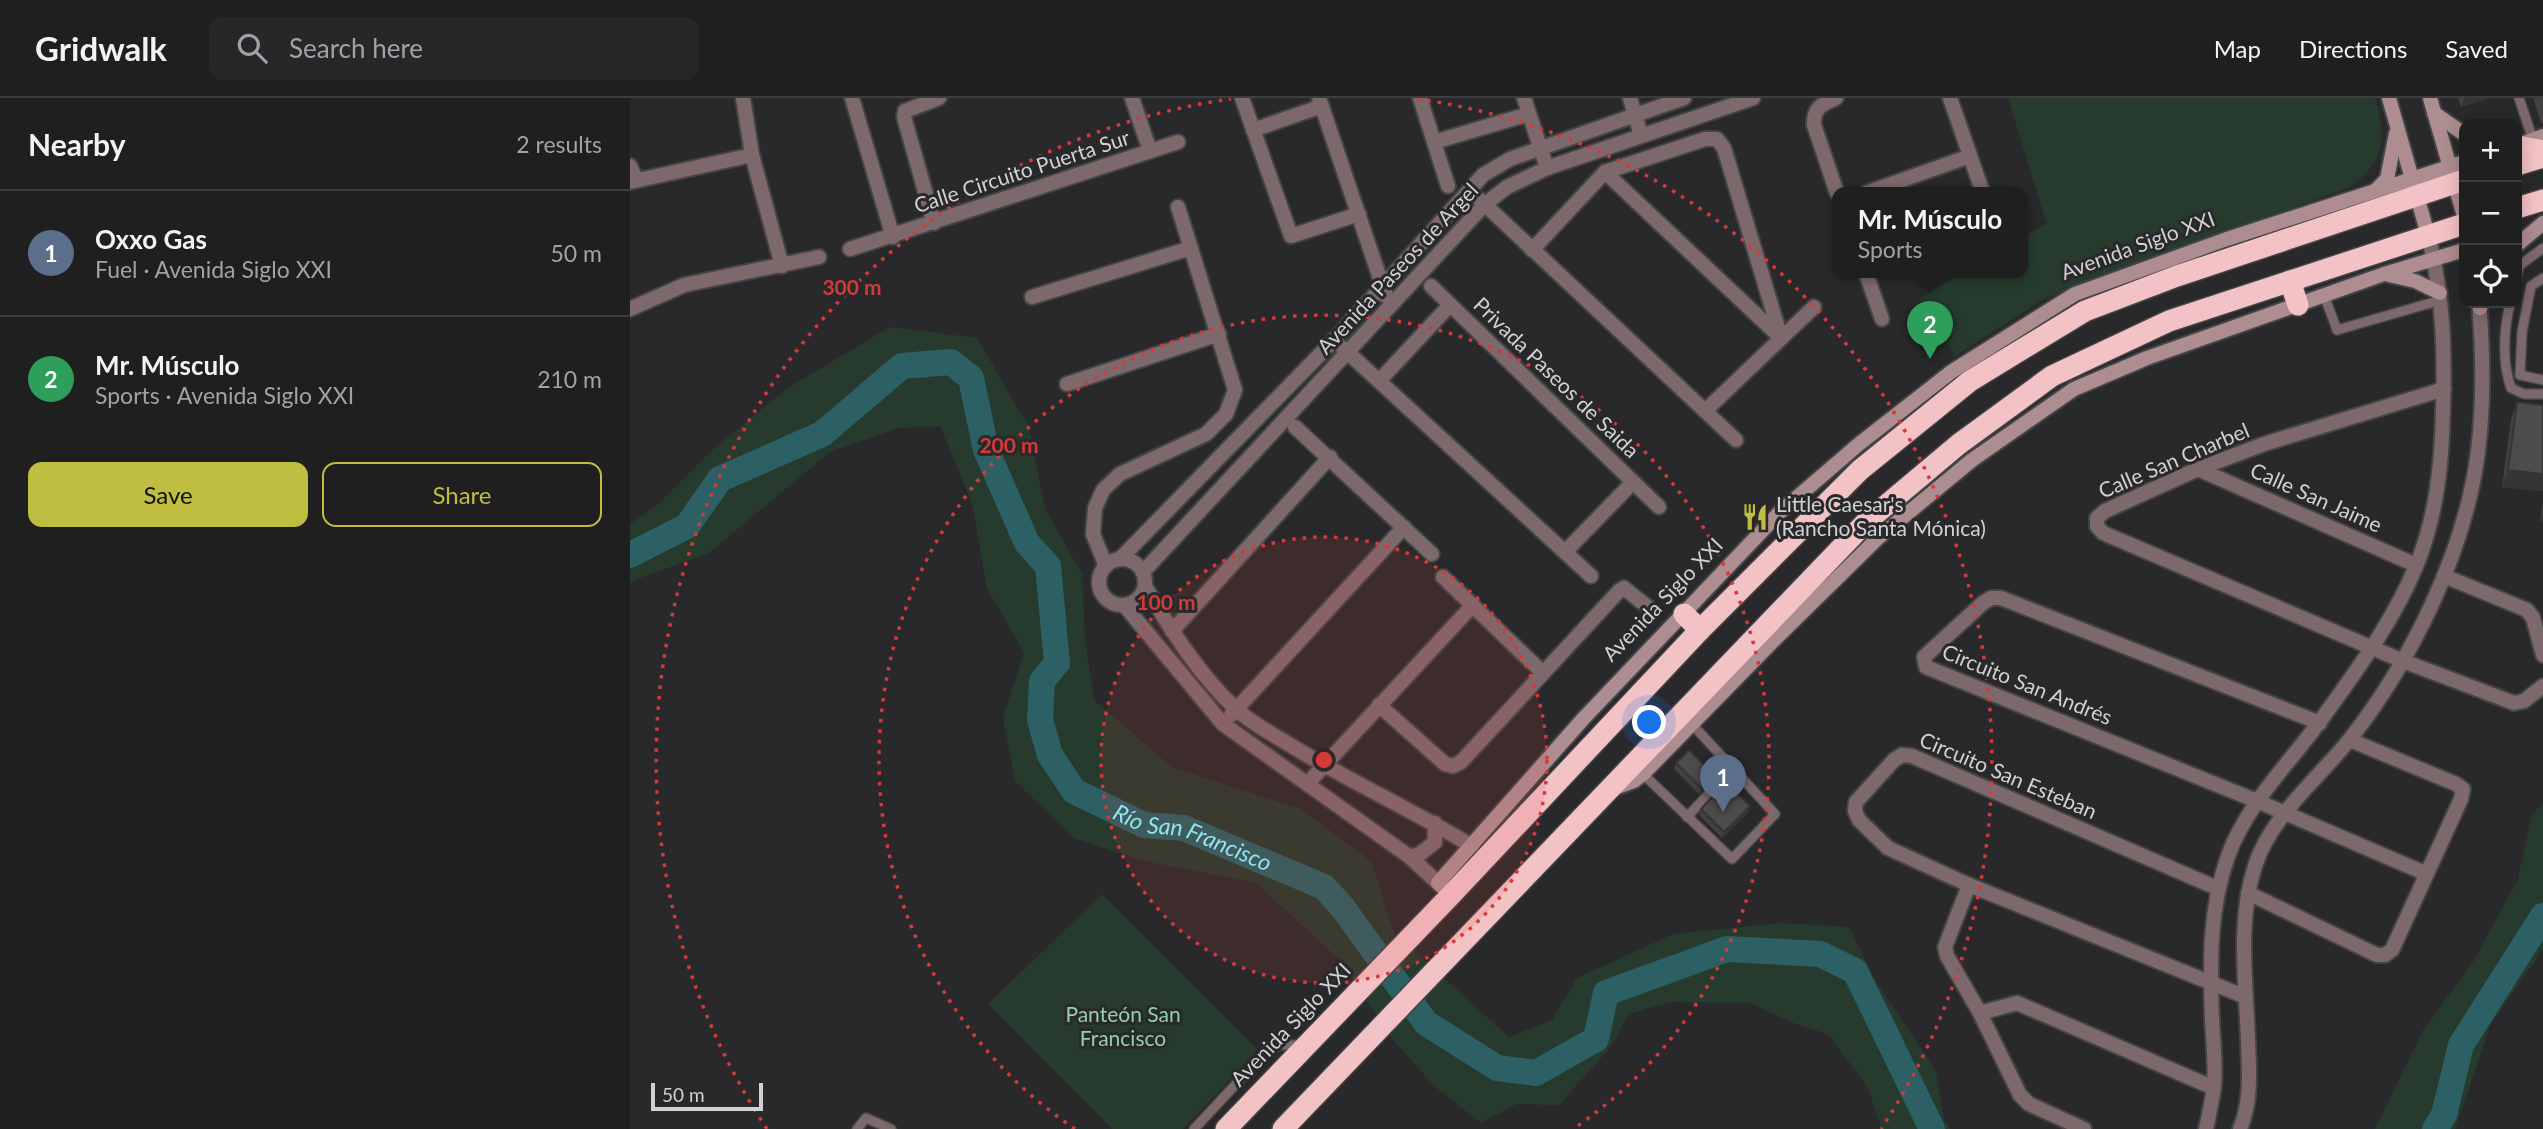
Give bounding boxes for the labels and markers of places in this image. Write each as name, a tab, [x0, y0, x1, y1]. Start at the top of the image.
pin: 2	[1907, 301, 1953, 359]
place label: Little Caesar's (Rancho Santa Mónica)	[1776, 491, 1986, 540]
restaurant icon: Little Caesar's (Rancho Santa Mónica)	[1740, 502, 1770, 532]
centre of rings	[1312, 748, 1336, 772]
pin: 1	[1700, 754, 1746, 812]

